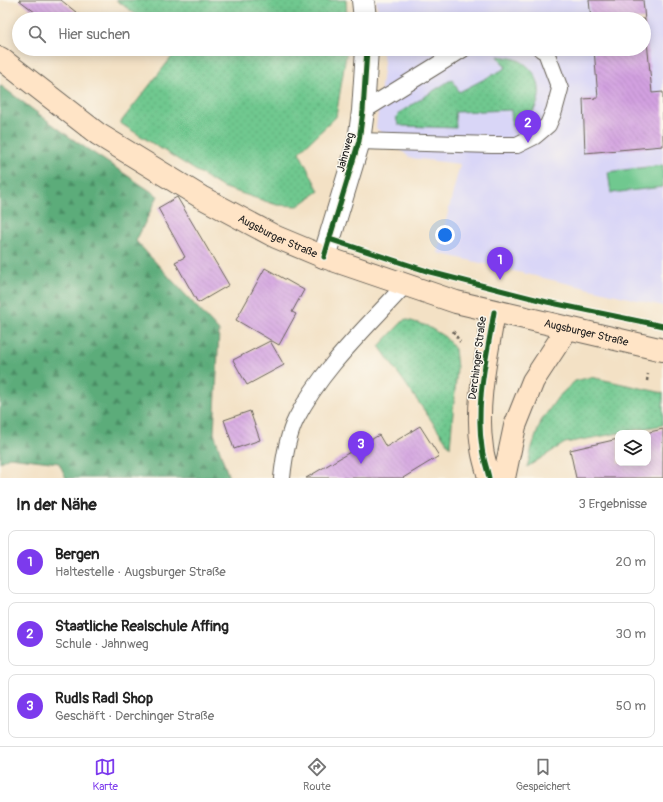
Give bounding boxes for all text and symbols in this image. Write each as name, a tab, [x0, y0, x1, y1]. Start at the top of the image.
search box	[12, 12, 651, 56]
icon: search	[26, 23, 48, 45]
text: Hier suchen	[58, 25, 130, 44]
pin: 2	[515, 110, 541, 143]
street label: Jahnweg	[334, 131, 357, 173]
street label: Augsburger Straße	[236, 212, 320, 261]
your location	[435, 225, 455, 245]
pin: 1	[487, 247, 513, 280]
street label: Derchinger Straße	[466, 315, 489, 400]
street label: Augsburger Straße	[543, 317, 630, 349]
map controls	[615, 430, 651, 466]
button: layers	[615, 430, 651, 466]
pin: 3	[348, 431, 374, 464]
text: In der Nähe	[16, 494, 97, 515]
text: 3 Ergebnisse	[578, 496, 647, 512]
text: Bergen	[55, 545, 99, 564]
text: 1	[27, 554, 33, 570]
text: 20 m	[615, 554, 646, 570]
text: Haltestelle · Augsburger Straße	[55, 564, 226, 580]
text: Staatliche Realschule Affing	[55, 617, 229, 636]
text: 2	[26, 626, 34, 642]
text: 30 m	[616, 626, 646, 642]
text: Schule · Jahnweg	[55, 636, 149, 652]
text: Rudls Radl Shop	[55, 689, 153, 708]
text: 3	[26, 698, 34, 714]
text: 50 m	[616, 698, 646, 714]
text: Geschäft · Derchinger Straße	[55, 708, 214, 724]
tab: Karte	[93, 756, 118, 793]
tab: Route	[303, 756, 331, 793]
tab: Gespeichert	[516, 756, 570, 793]

